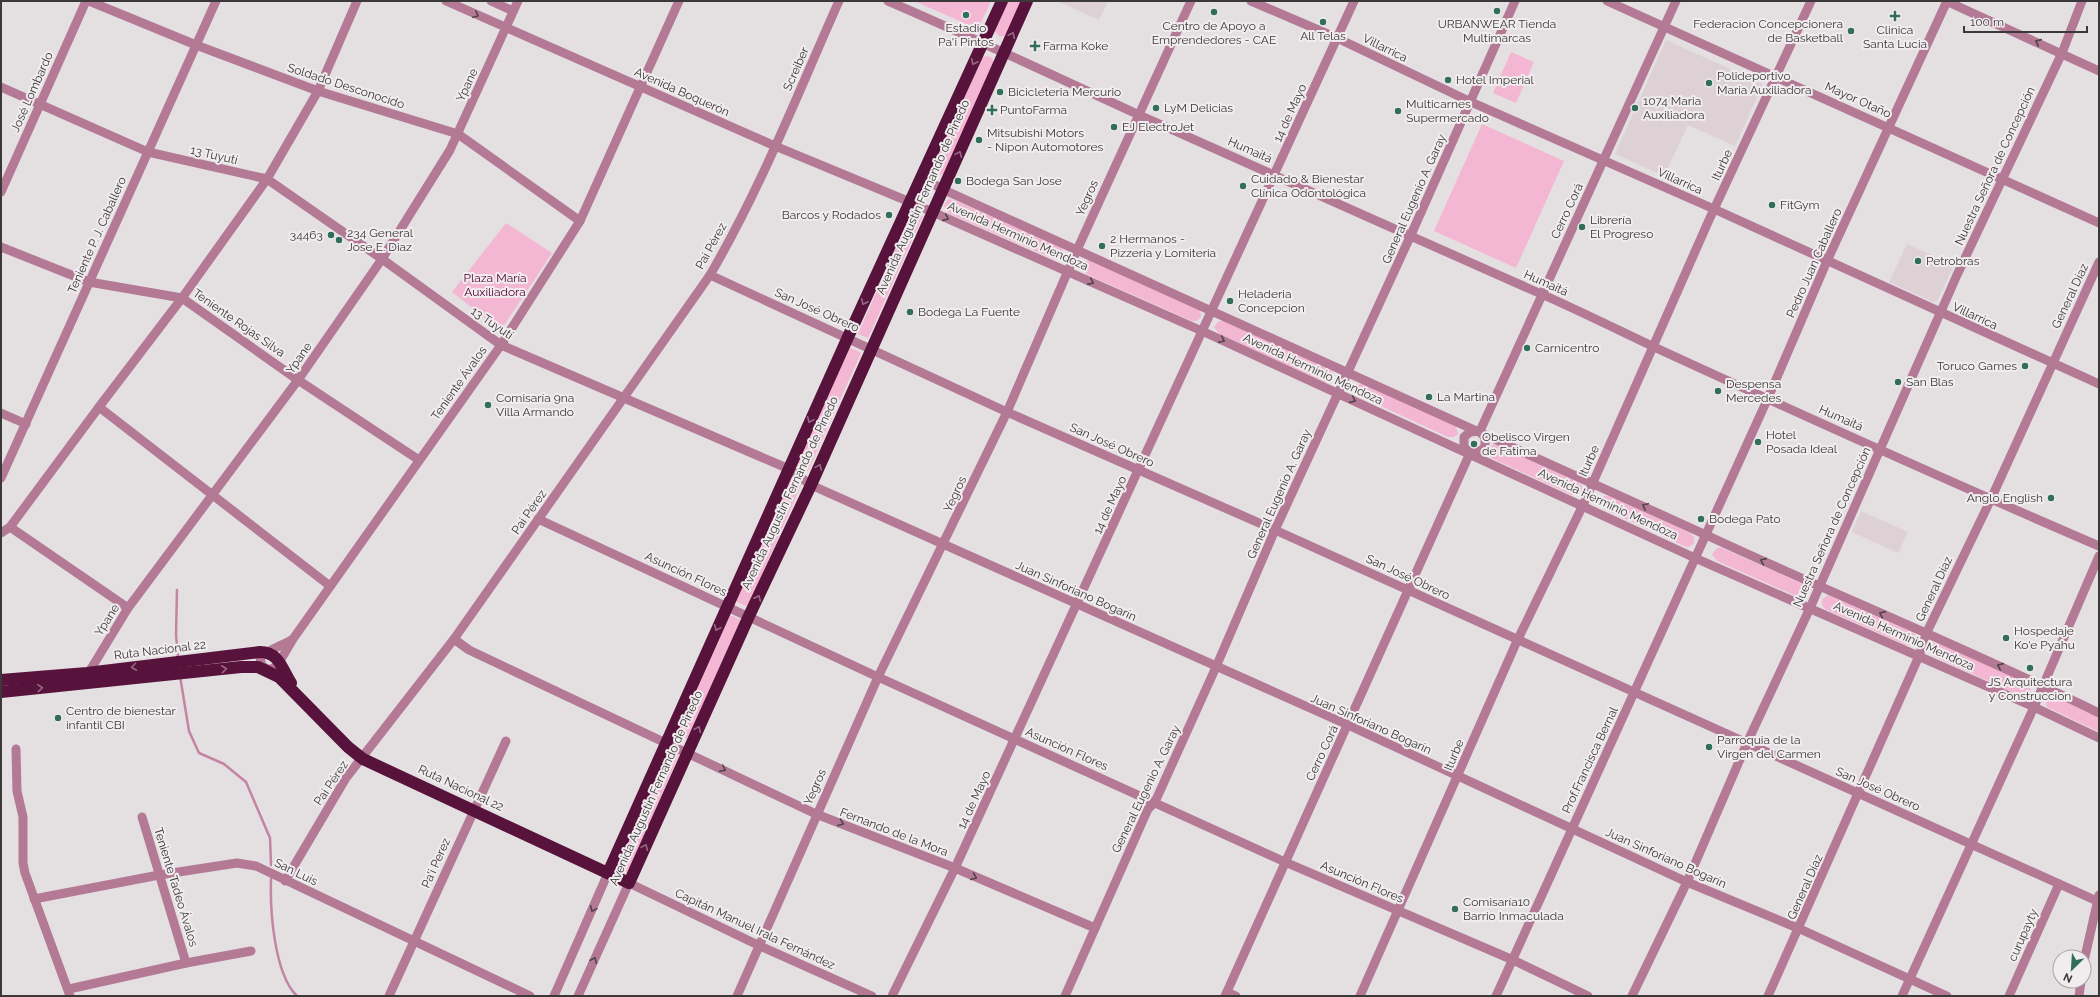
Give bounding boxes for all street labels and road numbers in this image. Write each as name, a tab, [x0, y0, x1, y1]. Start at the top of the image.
street label: Villarrica	[1360, 31, 1410, 65]
street label: Screiber	[780, 44, 812, 93]
street label: José Lombardo	[8, 50, 56, 134]
street label: Soldado Desconocido	[286, 60, 406, 112]
street label: Avenida Boquerón	[632, 65, 732, 119]
street label: Ypane	[453, 66, 481, 104]
street label: Mayor Otaño	[1823, 79, 1893, 121]
street label: 14 de Mayo	[1270, 82, 1310, 144]
street label: Nuestra Señora de Concepción	[1952, 84, 2038, 248]
street label: Avenida Augustín Fernando de Pinedo	[874, 97, 972, 297]
street label: General Eugenio A. Garay	[1379, 132, 1449, 266]
street label: Humaitá	[1226, 134, 1274, 166]
street label: 13 Tuyutí	[189, 143, 239, 167]
street label: Iturbe	[1709, 147, 1735, 183]
street label: Villarrica	[1655, 165, 1705, 197]
street label: Teniente P. J. Caballero	[65, 174, 129, 296]
street label: Yegros	[1073, 178, 1101, 218]
street label: Cerro Corá	[1548, 181, 1586, 241]
street label: Avenida Herminio Mendoza	[946, 199, 1090, 273]
street label: Pedro Juan Caballero	[1783, 206, 1845, 320]
street label: Pai Pérez	[693, 220, 730, 272]
street label: General Díaz	[2049, 261, 2091, 331]
street label: Humaitá	[1522, 267, 1570, 299]
street label: San José Obrero	[773, 285, 861, 335]
street label: Teniente Rojas Silva	[190, 286, 288, 360]
street label: Villarrica	[1950, 300, 2000, 332]
street label: 13 Tuyutí	[468, 304, 516, 342]
street label: Avenida Herminio Mendoza	[1241, 330, 1385, 408]
street label: Ypane	[283, 340, 315, 376]
street label: Teniente Ávalos	[428, 343, 490, 423]
street label: Avenida Augustín Fernando de Pinedo	[739, 394, 841, 592]
street label: Humaitá	[1817, 402, 1865, 434]
street label: San José Obrero	[1068, 420, 1156, 470]
street label: General Eugenio A. Garay	[1244, 427, 1314, 561]
street label: Iturbe	[1576, 443, 1602, 479]
street label: Nuestra Señora de Concepción	[1790, 445, 1874, 609]
street label: Avenida Herminio Mendoza	[1536, 465, 1680, 543]
street label: Yegros	[941, 474, 969, 514]
street label: 14 de Mayo	[1090, 474, 1130, 536]
street label: Pai Pérez	[509, 487, 549, 537]
street label: Asunción Flores	[643, 549, 729, 599]
street label: San José Obrero	[1364, 551, 1452, 603]
street label: General Díaz	[1913, 554, 1955, 624]
street label: Juan Sinforiano Bogarín	[1013, 558, 1139, 624]
street label: Avenida Herminio Mendoza	[1832, 599, 1976, 673]
street label: Ypane	[92, 601, 122, 639]
street label: Ruta Nacional 22	[113, 637, 207, 663]
street label: Avenida Augustín Fernando de Pinedo	[607, 688, 705, 888]
street label: Juan Sinforiano Bogarín	[1308, 691, 1434, 757]
street label: Prof.Francisca Bernal	[1559, 704, 1621, 815]
street label: General Eugenio A. Garay	[1109, 722, 1183, 855]
street label: Cerro Corá	[1303, 723, 1341, 783]
street label: Asunción Flores	[1024, 725, 1111, 774]
street label: Iturbe	[1441, 737, 1467, 773]
street label: Pai Pérez	[311, 758, 351, 808]
street label: Ruta Nacional 22	[416, 762, 506, 814]
street label: San José Obrero	[1834, 764, 1922, 814]
street label: Yegros	[801, 767, 829, 807]
street label: 14 de Mayo	[954, 769, 994, 831]
street label: Fernando de la Mora	[838, 805, 950, 859]
street label: Juan Sinforiano Bogarín	[1603, 825, 1729, 891]
street label: Teniente Tadeo Ávalos	[151, 826, 201, 948]
street label: Pa'i Perez	[419, 836, 453, 890]
street label: General Díaz	[1784, 852, 1826, 922]
street label: San Luis	[272, 856, 320, 889]
street label: Asunción Flores	[1318, 858, 1406, 906]
street label: Capitán Manuel Irala Fernández	[673, 886, 837, 972]
street label: curupayty	[2005, 906, 2041, 963]

